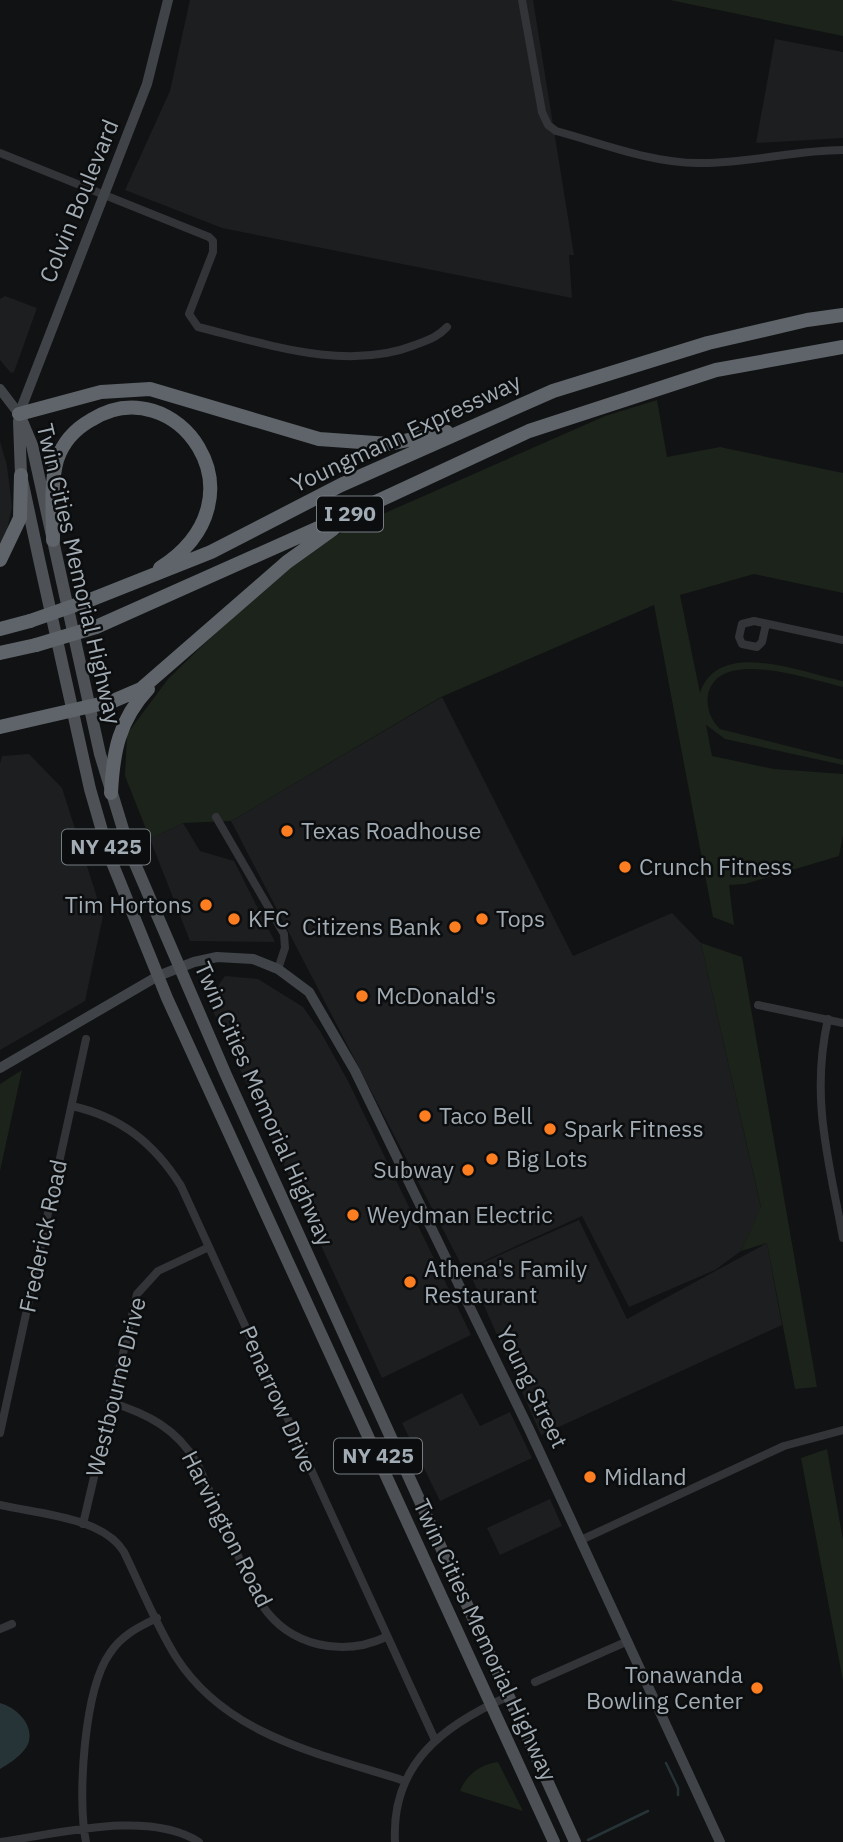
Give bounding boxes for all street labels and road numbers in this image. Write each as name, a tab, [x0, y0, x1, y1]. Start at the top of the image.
street label: Colvin Boulevard	[32, 115, 124, 287]
street label: Youngmann Expressway	[286, 365, 526, 499]
street label: Twin Cities Memorial Highway	[31, 420, 129, 728]
road number: I 290	[317, 496, 383, 532]
road number: NY 425	[62, 830, 150, 864]
street label: Twin Cities Memorial Highway	[189, 957, 341, 1251]
street label: Frederick Road	[11, 1157, 73, 1315]
street label: Westbourne Drive	[78, 1294, 152, 1480]
street label: Penarrow Drive	[233, 1321, 325, 1477]
street label: Young Street	[490, 1321, 575, 1453]
road number: NY 425	[334, 1438, 422, 1474]
street label: Harvington Road	[176, 1445, 280, 1612]
street label: Twin Cities Memorial Highway	[407, 1494, 565, 1786]

